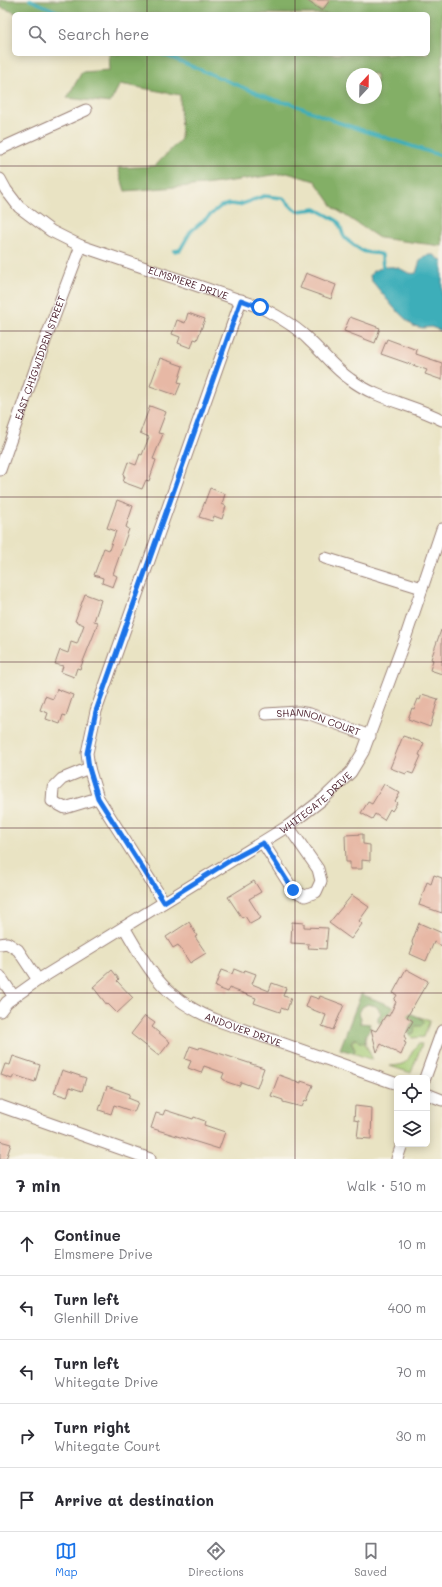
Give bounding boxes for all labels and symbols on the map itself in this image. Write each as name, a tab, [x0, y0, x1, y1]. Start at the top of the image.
north arrow	[346, 68, 382, 104]
street label: ELMSMERE DRIVE	[147, 263, 231, 303]
street label: EAST CHIGWIDDEN STREET	[11, 293, 69, 422]
route start	[251, 298, 269, 316]
street label: SHANNON COURT	[276, 705, 363, 739]
street label: WHITEGATE DRIVE	[276, 768, 355, 837]
route end	[284, 881, 302, 899]
street label: ANDOVER DRIVE	[203, 1009, 284, 1050]

